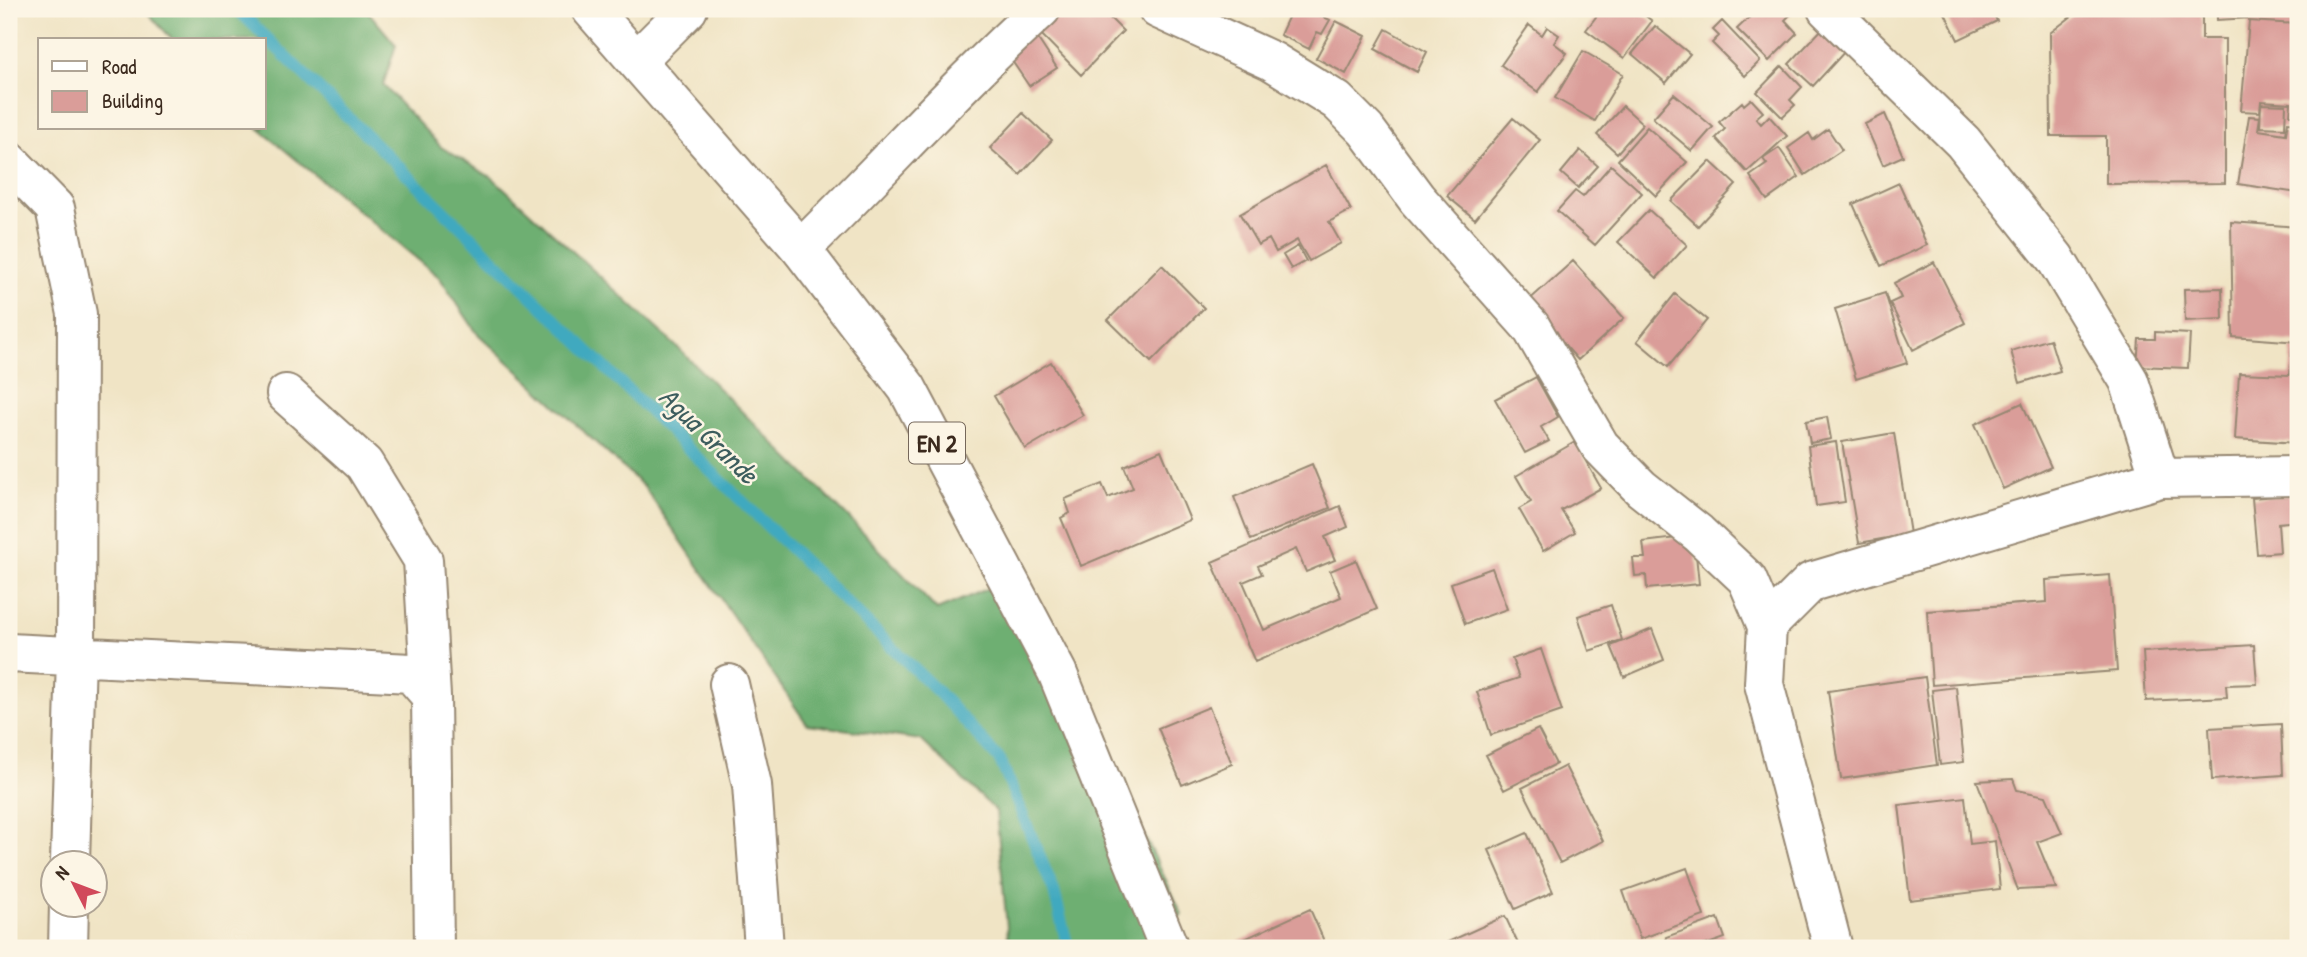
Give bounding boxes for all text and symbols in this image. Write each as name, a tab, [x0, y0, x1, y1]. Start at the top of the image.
legend	[38, 38, 266, 130]
text: Road	[102, 52, 136, 81]
text: Building	[102, 86, 163, 115]
water label: Agua Grande	[651, 378, 768, 493]
road number: EN 2	[909, 422, 965, 463]
north arrow	[38, 848, 108, 918]
text: N	[48, 860, 74, 885]

